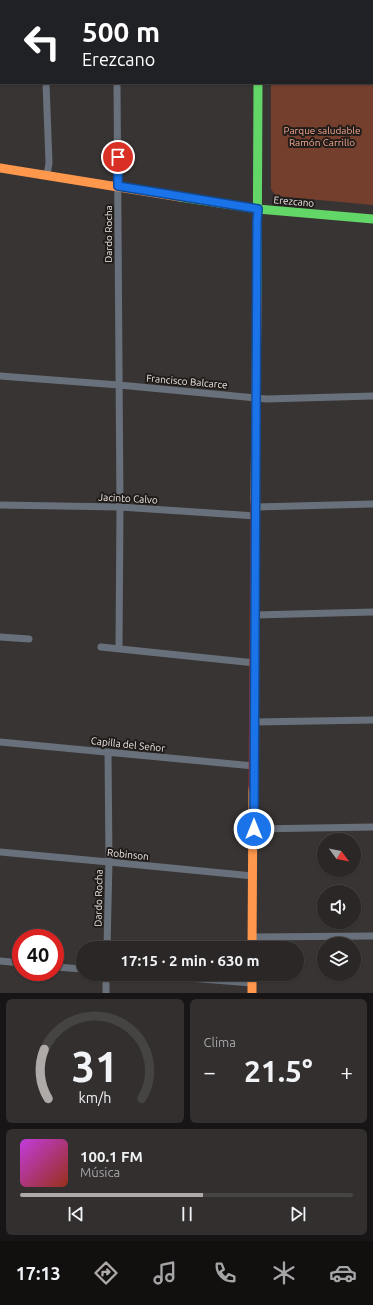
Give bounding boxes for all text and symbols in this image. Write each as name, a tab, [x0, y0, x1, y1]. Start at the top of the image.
icon: left	[16, 16, 68, 68]
text: 500 m	[82, 16, 160, 47]
text: Erezcano	[82, 49, 155, 69]
park label: Parque saludable Ramón Carrillo	[284, 125, 360, 148]
pin	[101, 140, 135, 174]
icon: arrive	[107, 146, 129, 168]
street label: Erezcano	[273, 194, 315, 209]
street label: Dardo Rocha	[103, 205, 114, 263]
street label: Francisco Balcarce	[146, 372, 228, 391]
street label: Jacinto Calvo	[98, 491, 158, 506]
street label: Capilla del Señor	[90, 735, 166, 754]
position arrow	[233, 808, 275, 850]
north arrow	[317, 833, 361, 877]
map controls	[317, 833, 361, 981]
street label: Robinson	[107, 847, 149, 862]
street label: Dardo Rocha	[92, 869, 105, 927]
button: sound	[317, 885, 361, 929]
speed limit sign: 40	[12, 929, 64, 981]
button: layers	[317, 937, 361, 981]
text: 17:15 · 2 min · 630 m	[121, 952, 259, 969]
text: Clima	[204, 1035, 236, 1049]
text: 31	[71, 1043, 118, 1090]
text: 21.5°	[244, 1054, 313, 1088]
text: −	[204, 1059, 216, 1084]
text: +	[341, 1059, 353, 1084]
text: km/h	[78, 1090, 111, 1106]
text: 100.1 FM	[80, 1148, 143, 1165]
text: Música	[80, 1165, 120, 1179]
icon: previous	[65, 1203, 87, 1225]
icon: pause	[176, 1203, 198, 1225]
icon: next	[287, 1203, 309, 1225]
icon: directions	[92, 1259, 120, 1287]
icon: music	[151, 1259, 179, 1287]
icon: phone	[211, 1259, 239, 1287]
icon: climate	[270, 1259, 298, 1287]
icon: car	[329, 1259, 357, 1287]
text: 17:13	[16, 1263, 61, 1283]

